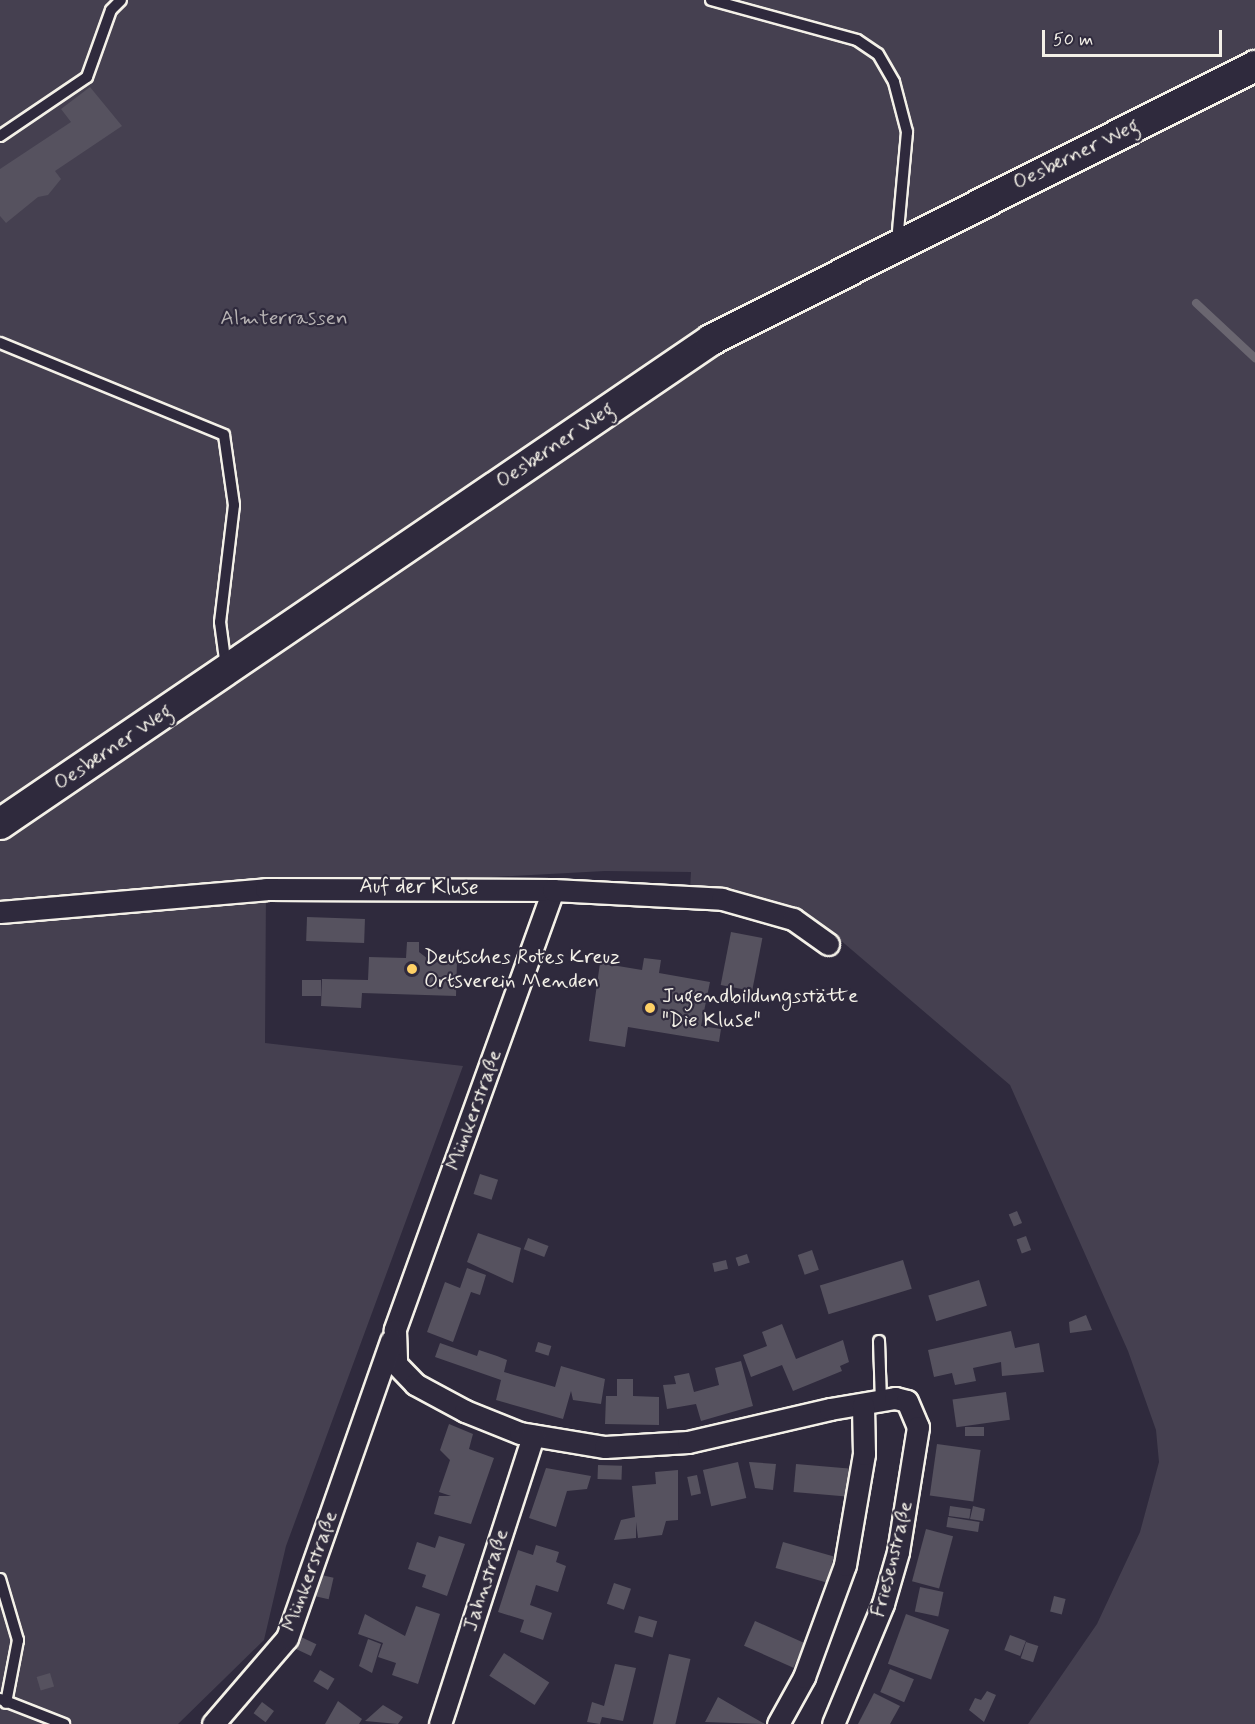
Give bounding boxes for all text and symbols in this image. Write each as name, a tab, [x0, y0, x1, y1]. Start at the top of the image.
scale bar	[1045, 18, 1225, 56]
text: 50 m	[1053, 28, 1093, 52]
street label: Oesberner Weg	[1009, 113, 1143, 195]
park label: Almterrassen	[220, 305, 348, 331]
street label: Oesberner Weg	[491, 396, 619, 494]
street label: Oesberner Weg	[49, 698, 177, 796]
street label: Auf der Kluse	[360, 873, 478, 901]
place label: Deutsches Rotes Kreuz Ortsverein Menden	[424, 944, 618, 994]
marker: Deutsches Rotes Kreuz Ortsverein Menden	[405, 962, 419, 976]
place label: Jugendbildungsstätte "Die Kluse"	[662, 983, 858, 1033]
marker: Jugendbildungsstätte "Die Kluse"	[643, 1001, 657, 1015]
street label: Münkerstraße	[440, 1046, 508, 1174]
street label: Friesenstraße	[865, 1498, 919, 1620]
street label: Münkerstraße	[276, 1507, 344, 1635]
street label: Jahnstraße	[458, 1525, 514, 1635]

